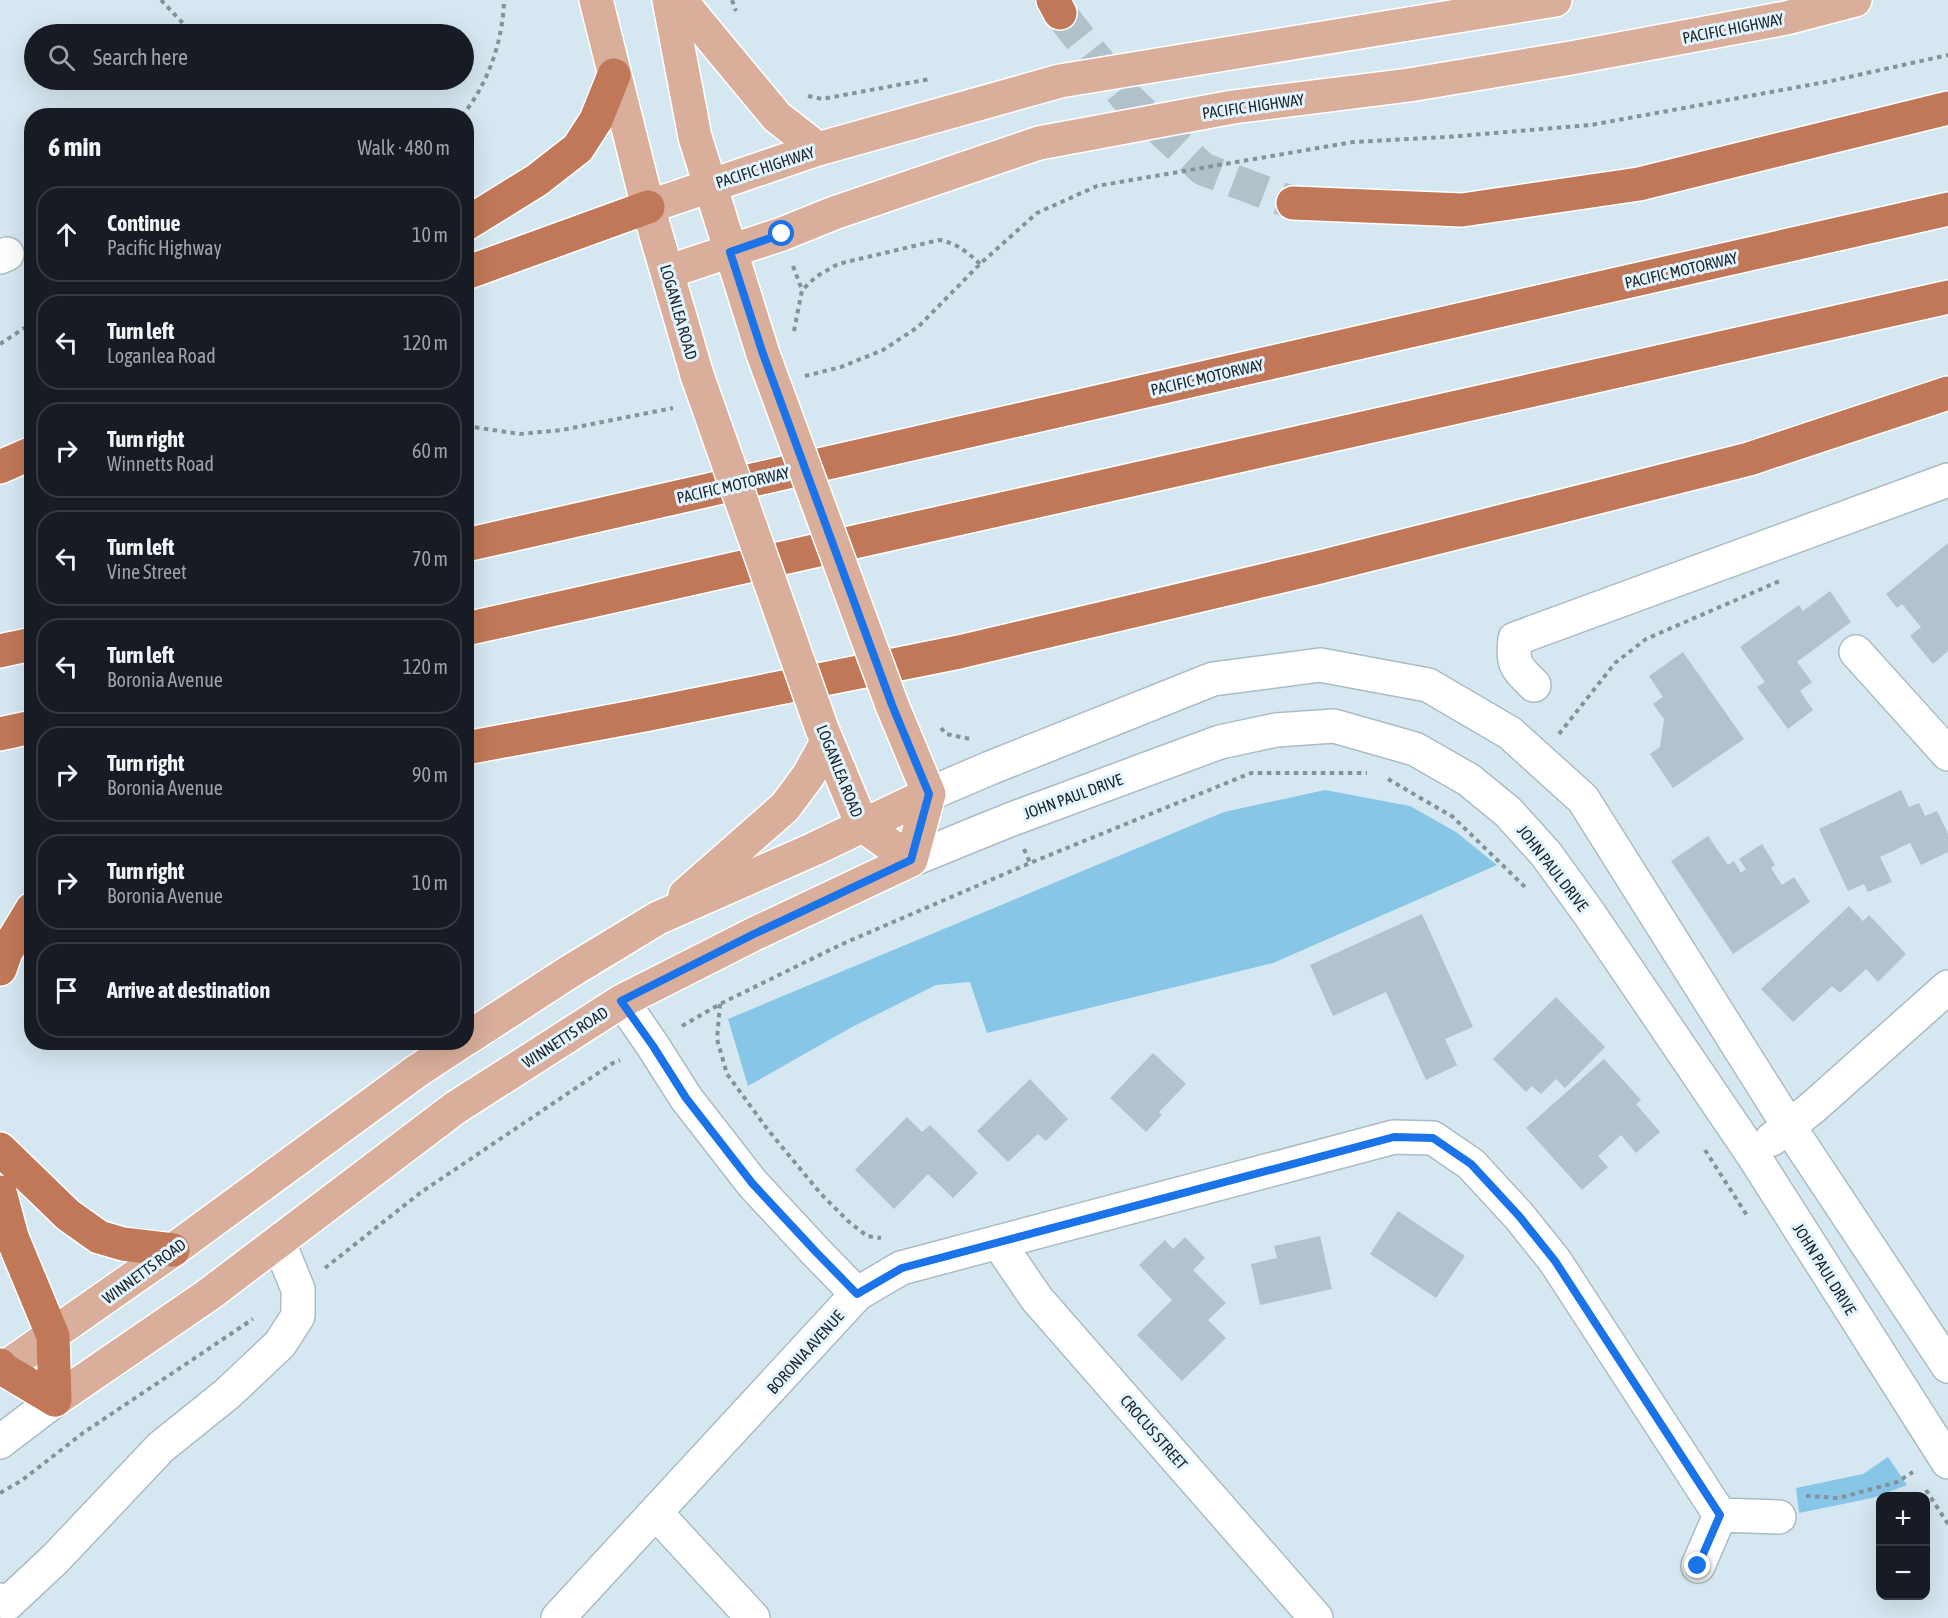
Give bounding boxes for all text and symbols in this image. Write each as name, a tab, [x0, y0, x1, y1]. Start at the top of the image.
street label: PACIFIC HIGHWAY	[1681, 9, 1786, 47]
search box	[24, 24, 474, 90]
icon: search	[45, 41, 78, 74]
text: Search here	[93, 44, 188, 70]
street label: PACIFIC HIGHWAY	[1201, 90, 1306, 122]
text: 6 min	[48, 132, 101, 162]
text: Walk · 480 m	[358, 136, 450, 159]
street label: PACIFIC HIGHWAY	[713, 142, 818, 191]
text: Continue	[107, 210, 181, 236]
icon: ahead	[50, 218, 83, 251]
route start	[768, 220, 794, 246]
text: 10 m	[412, 223, 448, 246]
text: Pacific Highway	[107, 236, 222, 259]
street label: PACIFIC MOTORWAY	[1623, 248, 1740, 292]
street label: LOGANLEA ROAD	[657, 262, 701, 362]
text: Turn left	[107, 318, 174, 344]
icon: left	[50, 326, 83, 359]
text: 120 m	[403, 331, 448, 354]
text: Loganlea Road	[107, 344, 216, 367]
street label: PACIFIC MOTORWAY	[1149, 355, 1266, 399]
text: Turn right	[107, 426, 184, 452]
icon: right	[50, 434, 83, 467]
text: 60 m	[412, 439, 448, 462]
text: Winnetts Road	[107, 452, 214, 475]
street label: PACIFIC MOTORWAY	[675, 463, 792, 507]
text: Turn left	[107, 534, 174, 560]
icon: left	[50, 542, 83, 575]
text: 70 m	[412, 547, 448, 570]
text: Vine Street	[107, 560, 187, 583]
text: Turn left	[107, 642, 174, 668]
icon: left	[50, 650, 83, 683]
text: 120 m	[403, 655, 448, 678]
text: Boronia Avenue	[107, 668, 223, 691]
street label: LOGANLEA ROAD	[813, 722, 867, 820]
text: Turn right	[107, 750, 184, 776]
icon: right	[50, 758, 83, 791]
text: 90 m	[412, 763, 448, 786]
street label: JOHN PAUL DRIVE	[1021, 770, 1125, 822]
text: Boronia Avenue	[107, 776, 223, 799]
street label: JOHN PAUL DRIVE	[1514, 822, 1592, 915]
text: Turn right	[107, 858, 184, 884]
icon: right	[50, 866, 83, 899]
text: 10 m	[412, 871, 448, 894]
text: Boronia Avenue	[107, 884, 223, 907]
icon: arrive	[50, 974, 83, 1007]
text: Arrive at destination	[107, 977, 270, 1003]
street label: WINNETTS ROAD	[519, 1003, 611, 1071]
street label: JOHN PAUL DRIVE	[1790, 1220, 1860, 1318]
street label: WINNETTS ROAD	[99, 1235, 189, 1307]
street label: BORONIA AVENUE	[763, 1307, 847, 1397]
street label: CROCUS STREET	[1117, 1391, 1191, 1473]
map controls	[1876, 1492, 1930, 1600]
button: +	[1876, 1492, 1930, 1546]
button: −	[1876, 1546, 1930, 1600]
route end	[1684, 1552, 1710, 1578]

